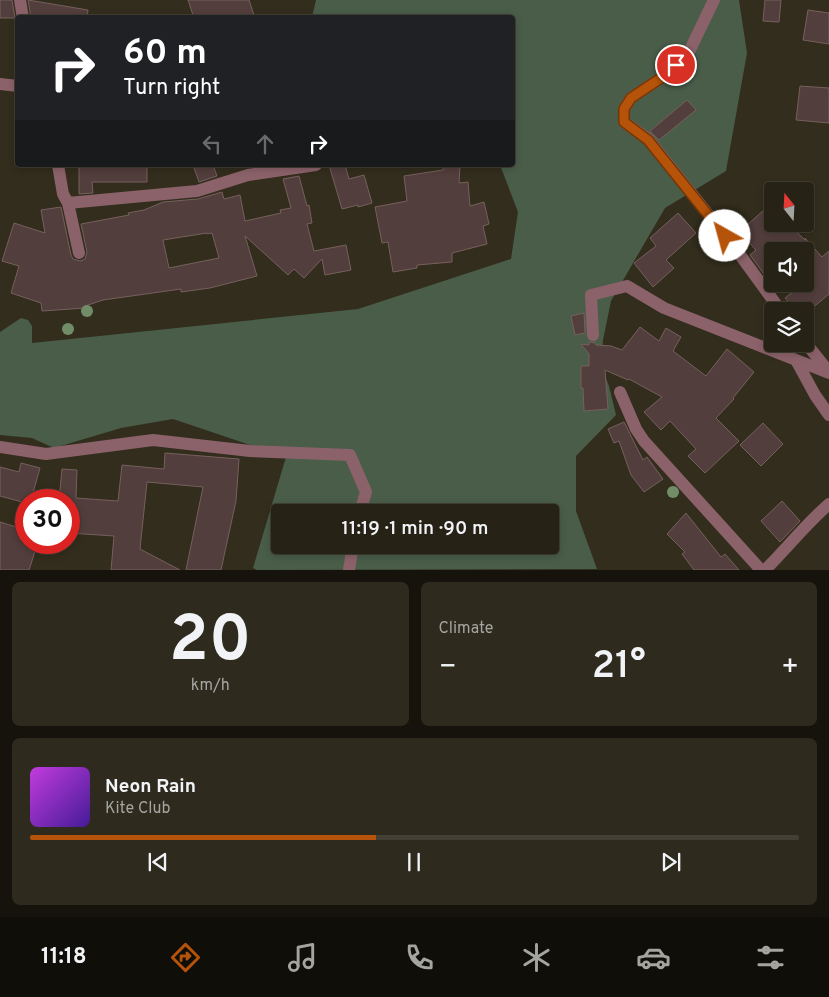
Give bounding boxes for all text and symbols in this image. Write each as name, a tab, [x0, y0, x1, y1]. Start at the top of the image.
text: 60 m	[123, 32, 207, 76]
icon: right	[40, 35, 105, 100]
pin	[655, 44, 697, 86]
icon: arrive	[662, 51, 690, 79]
text: Turn right	[123, 75, 220, 102]
icon: left	[198, 130, 226, 158]
icon: ahead	[251, 130, 279, 158]
icon: right	[304, 130, 332, 158]
north arrow	[764, 182, 814, 232]
map controls	[764, 182, 814, 352]
position arrow	[698, 209, 750, 261]
button: sound	[764, 242, 814, 292]
button: layers	[764, 302, 814, 352]
speed limit sign: 30	[15, 489, 80, 554]
text: 11:19 · 1 min · 90 m	[342, 517, 488, 541]
text: 20	[169, 602, 252, 684]
text: Climate	[439, 619, 493, 639]
text: 21°	[592, 643, 646, 692]
text: −	[439, 650, 457, 686]
text: +	[781, 650, 799, 686]
text: km/h	[191, 676, 230, 696]
text: Neon Rain	[105, 775, 196, 799]
text: Kite Club	[105, 799, 170, 819]
icon: previous	[144, 848, 172, 876]
icon: pause	[400, 848, 428, 876]
icon: next	[657, 848, 685, 876]
icon: directions	[168, 940, 203, 975]
icon: music	[285, 940, 320, 975]
icon: phone	[402, 940, 437, 975]
icon: climate	[519, 940, 554, 975]
icon: car	[636, 940, 671, 975]
icon: filters	[753, 940, 788, 975]
text: 11:18	[41, 944, 87, 971]

